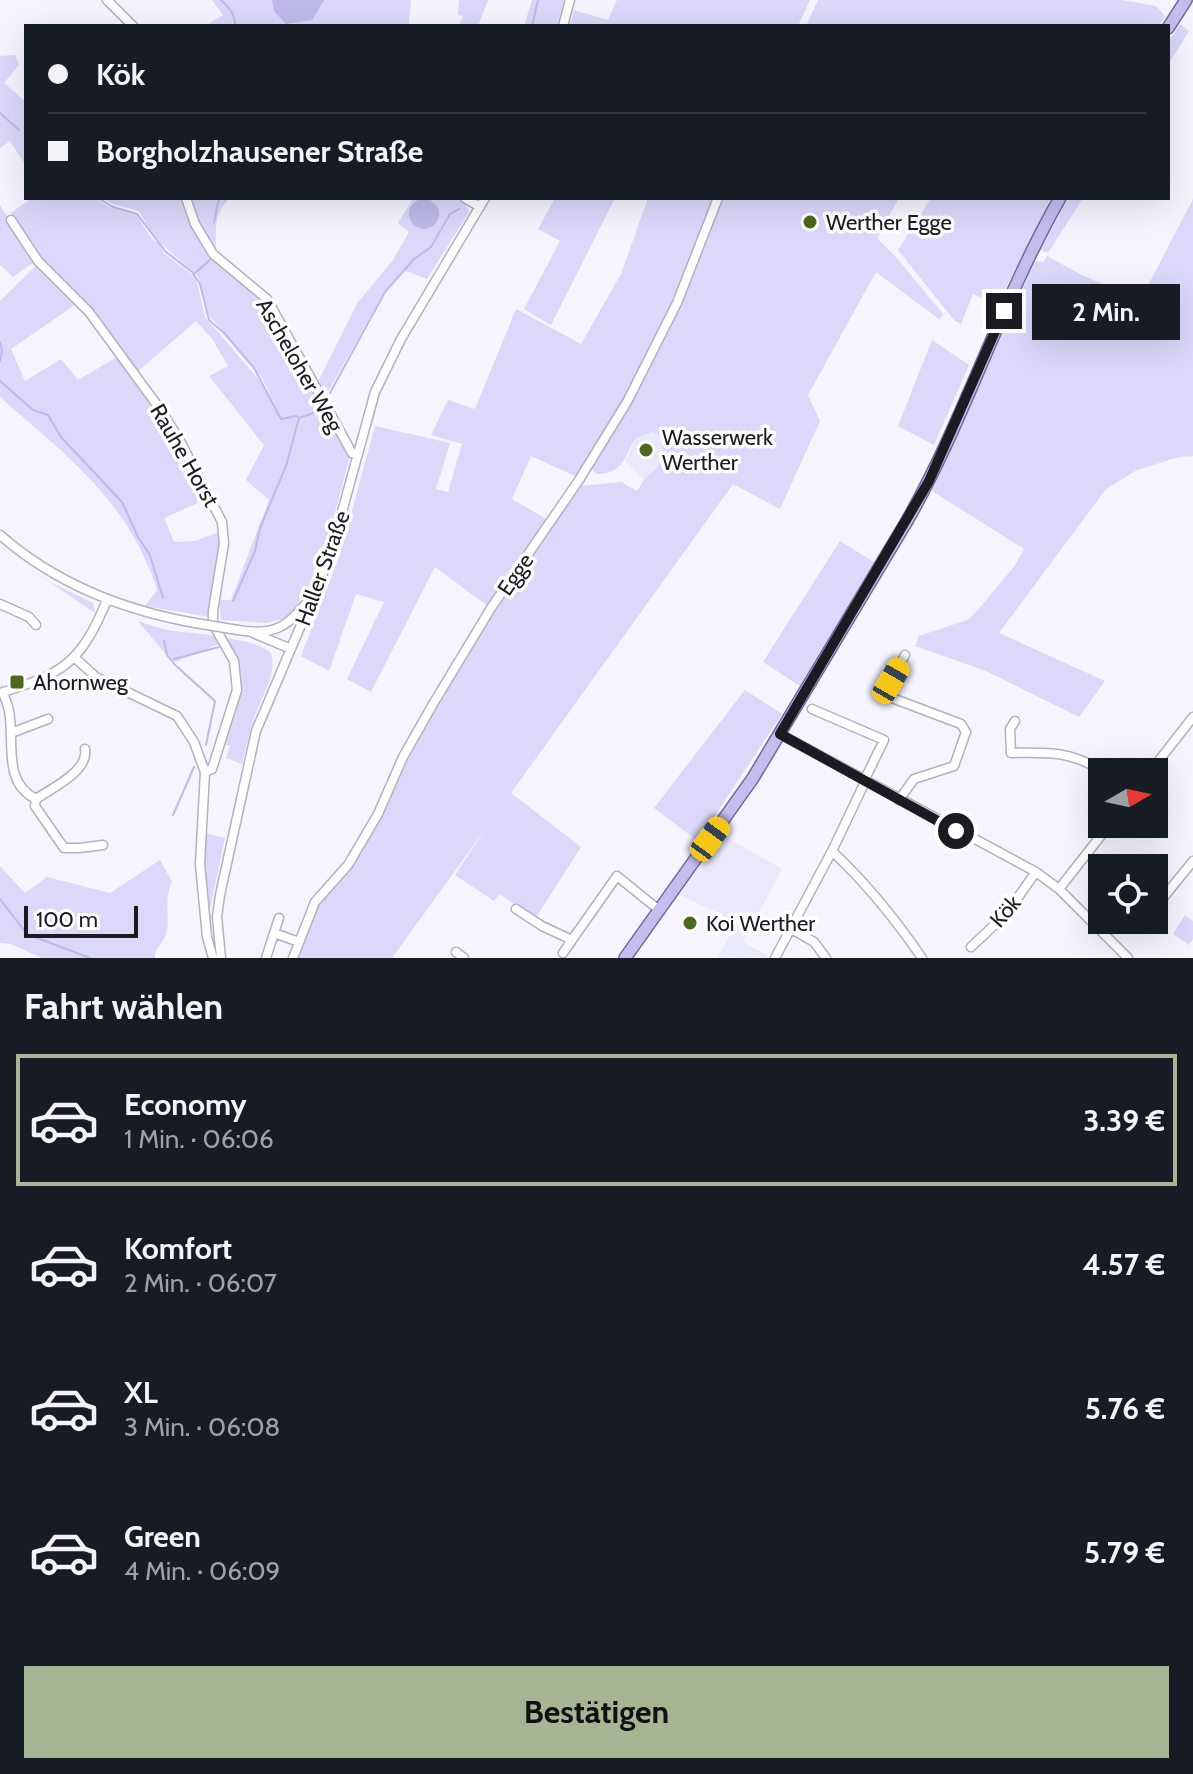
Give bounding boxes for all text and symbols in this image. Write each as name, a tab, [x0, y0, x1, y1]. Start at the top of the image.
text: Kök	[96, 56, 145, 93]
text: Borgholzhausener Straße	[96, 133, 423, 170]
place label: Werther Egge	[826, 209, 952, 236]
marker: Werther Egge	[801, 213, 819, 231]
callout: 2 Min.	[1032, 283, 1180, 339]
street label: Ascheloher Weg	[250, 293, 349, 438]
route end	[986, 293, 1022, 329]
text: 2 Min.	[1072, 296, 1140, 328]
street label: Rauhe Horst	[144, 399, 225, 512]
place label: Wasserwerk Werther	[662, 424, 773, 476]
marker: Wasserwerk Werther	[637, 441, 655, 459]
street label: Haller Straße	[289, 507, 356, 629]
street label: Egge	[492, 548, 539, 601]
car	[869, 654, 913, 708]
place label: Ahornweg	[33, 669, 129, 696]
marker: Ahornweg	[8, 673, 26, 691]
north arrow	[1088, 758, 1168, 838]
map controls	[1088, 758, 1168, 934]
car	[686, 813, 734, 865]
route start	[938, 813, 974, 849]
button: locate	[1088, 854, 1168, 934]
street label: Kök	[984, 890, 1027, 933]
scale bar	[24, 902, 138, 938]
text: 100 m	[36, 906, 98, 933]
place label: Koi Werther	[706, 910, 815, 937]
marker: Koi Werther	[681, 914, 699, 932]
text: Fahrt wählen	[24, 984, 223, 1028]
icon: car	[28, 1084, 100, 1156]
text: Economy	[124, 1086, 247, 1123]
text: 3.39 €	[1083, 1102, 1165, 1139]
text: 1 Min. · 06:06	[124, 1123, 274, 1155]
icon: car	[28, 1228, 100, 1300]
text: Komfort	[124, 1230, 232, 1267]
text: 4.57 €	[1082, 1246, 1165, 1283]
text: 2 Min. · 06:07	[124, 1267, 277, 1299]
icon: car	[28, 1372, 100, 1444]
text: XL	[124, 1374, 158, 1411]
text: 5.76 €	[1085, 1390, 1165, 1427]
text: 3 Min. · 06:08	[124, 1411, 280, 1443]
icon: car	[28, 1516, 100, 1588]
text: Green	[124, 1518, 201, 1555]
text: 5.79 €	[1084, 1534, 1165, 1571]
text: 4 Min. · 06:09	[124, 1555, 280, 1587]
button: Bestätigen	[24, 1666, 1169, 1758]

